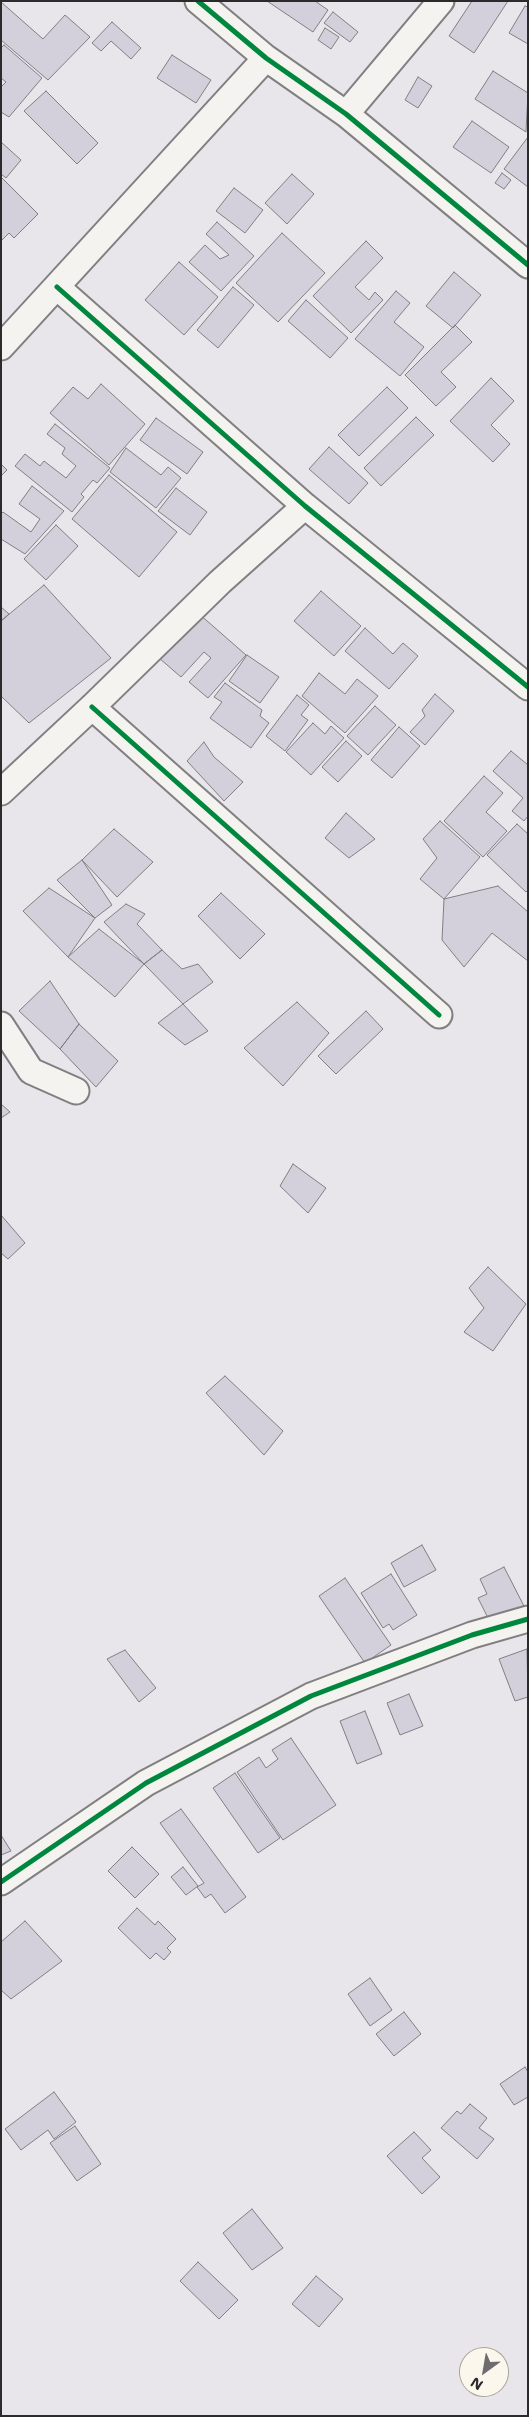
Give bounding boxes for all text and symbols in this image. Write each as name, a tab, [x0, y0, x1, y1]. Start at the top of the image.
north arrow	[459, 2347, 509, 2397]
text: N	[467, 2373, 486, 2394]

